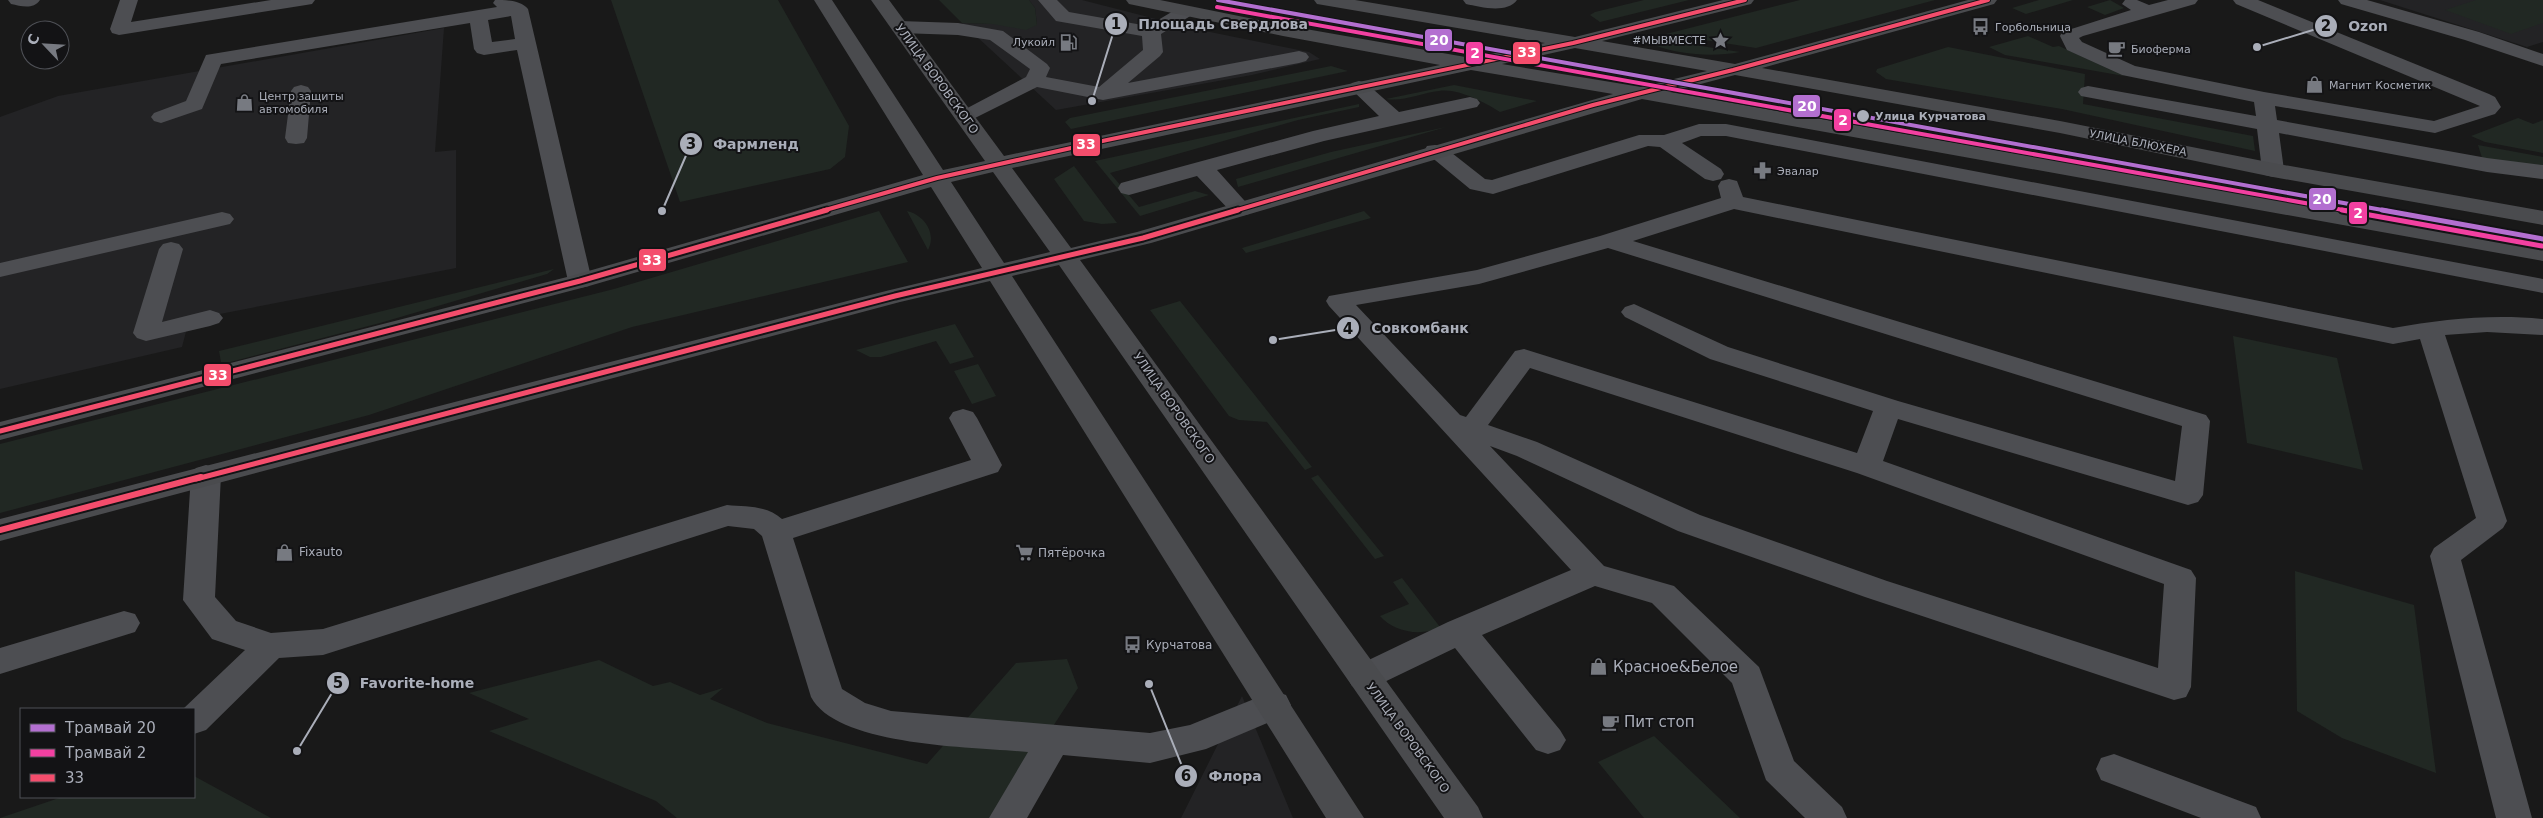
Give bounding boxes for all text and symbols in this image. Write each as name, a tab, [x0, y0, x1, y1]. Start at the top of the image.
callout: Площадь Свердлова	[1103, 9, 1318, 38]
callout: Ozon	[2314, 12, 2398, 41]
text: 1	[1111, 15, 1121, 33]
text: Площадь Свердлова	[1138, 16, 1308, 32]
bus stop icon: Горбольница	[1971, 17, 1991, 37]
text: 2	[2321, 17, 2331, 35]
text: Ozon	[2348, 18, 2388, 34]
north arrow	[20, 20, 70, 70]
street label: УЛИЦА ВОРОВСКОГО	[892, 21, 982, 137]
place label: Горбольница	[1995, 21, 2071, 34]
line badge: 20	[1424, 28, 1453, 52]
place icon: #МЫВМЕСТЕ	[1710, 30, 1730, 50]
text: С	[24, 31, 43, 48]
fuel station icon: Лукойл	[1059, 32, 1079, 52]
text: 20	[1429, 32, 1449, 48]
place label: #МЫВМЕСТЕ	[1632, 34, 1706, 47]
place label: Лукойл	[1013, 36, 1055, 49]
cafe icon: Биоферма	[2107, 39, 2127, 59]
line badge: 2	[1465, 41, 1484, 65]
line badge: 33	[1512, 41, 1541, 65]
place label: Биоферма	[2131, 43, 2191, 56]
text: 33	[1517, 44, 1537, 60]
text: 2	[1470, 45, 1480, 61]
shop icon: Магнит Косметик	[2305, 75, 2325, 95]
place label: Магнит Косметик	[2329, 79, 2431, 92]
place label: Центр защиты автомобиля	[259, 90, 344, 116]
shop icon: Центр защиты автомобиля	[235, 92, 255, 112]
line badge: 20	[1792, 94, 1821, 118]
text: 20	[1797, 98, 1817, 114]
line badge: 2	[1833, 108, 1852, 132]
marker: Улица Курчатова	[1855, 108, 1871, 124]
place label: Улица Курчатова	[1875, 110, 1986, 123]
text: 2	[1838, 112, 1848, 128]
street label: УЛИЦА БЛЮХЕРА	[2088, 127, 2188, 159]
callout: Фармленд	[678, 130, 809, 159]
line badge: 33	[1072, 133, 1101, 157]
text: 3	[686, 135, 696, 153]
text: Фармленд	[713, 136, 799, 152]
text: 33	[1076, 136, 1096, 152]
pharmacy icon: Эвалар	[1753, 161, 1773, 181]
place label: Эвалар	[1777, 165, 1819, 178]
line badge: 20	[2308, 187, 2337, 211]
text: 20	[2312, 191, 2332, 207]
line badge: 2	[2348, 201, 2368, 225]
text: 2	[2353, 205, 2363, 221]
line badge: 33	[638, 248, 667, 272]
text: 33	[642, 252, 662, 268]
callout: Совкомбанк	[1336, 314, 1479, 343]
text: 4	[1343, 320, 1353, 338]
text: Совкомбанк	[1371, 320, 1469, 336]
street label: УЛИЦА ВОРОВСКОГО	[1130, 350, 1218, 466]
line badge: 33	[203, 363, 232, 387]
text: 33	[208, 367, 228, 383]
shop icon: Fixauto	[275, 542, 295, 562]
supermarket icon: Пятёрочка	[1014, 543, 1034, 563]
place label: Fixauto	[299, 545, 342, 559]
place label: Пятёрочка	[1038, 546, 1105, 560]
bus stop icon: Курчатова	[1122, 635, 1142, 655]
place label: Курчатова	[1146, 638, 1212, 652]
shop icon: Красное&Белое	[1589, 657, 1609, 677]
place label: Красное&Белое	[1613, 658, 1738, 676]
callout: Favorite-home	[325, 668, 485, 697]
text: 5	[333, 674, 343, 692]
text: Favorite-home	[360, 675, 474, 691]
street label: УЛИЦА ВОРОВСКОГО	[1363, 680, 1453, 796]
legend	[20, 708, 195, 798]
cafe icon: Пит стоп	[1600, 712, 1620, 732]
place label: Пит стоп	[1624, 713, 1695, 731]
text: Трамвай 20	[64, 719, 156, 737]
text: Трамвай 2	[64, 744, 146, 762]
callout: Флора	[1173, 761, 1271, 790]
text: 6	[1181, 767, 1191, 785]
text: Флора	[1208, 768, 1262, 784]
text: 33	[65, 769, 84, 787]

